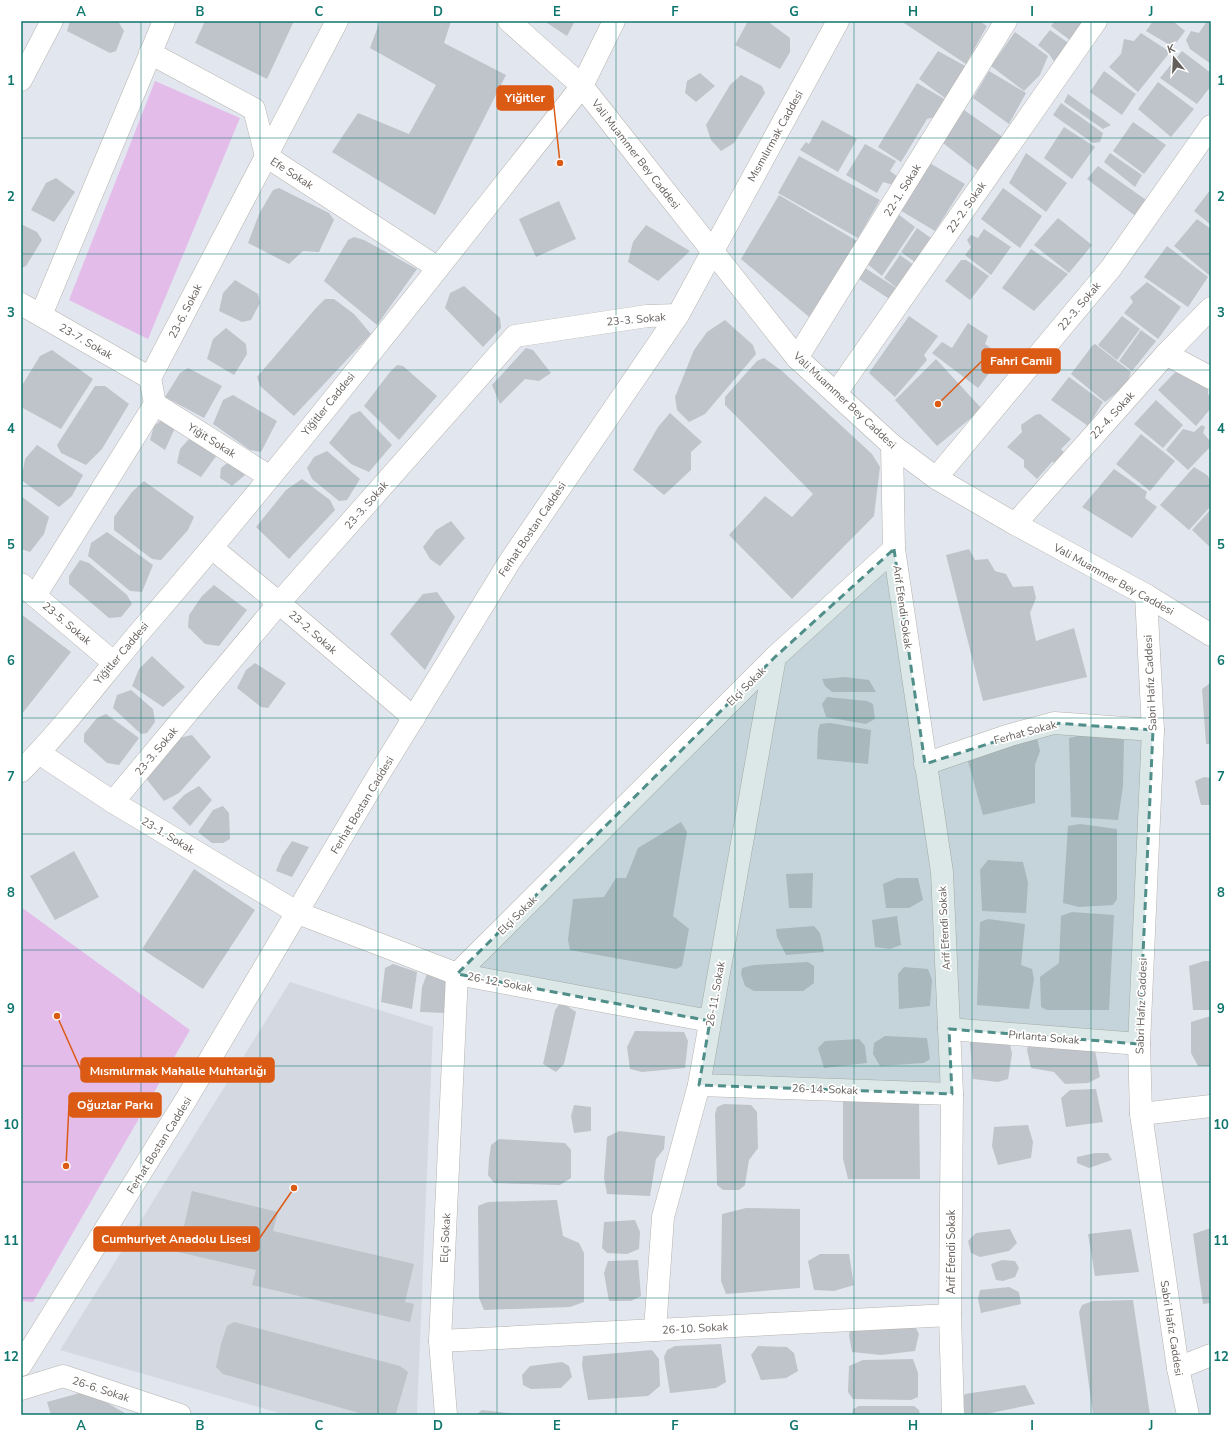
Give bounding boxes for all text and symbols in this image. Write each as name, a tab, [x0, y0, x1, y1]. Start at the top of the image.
text: A	[76, 3, 86, 21]
text: B	[196, 3, 205, 21]
text: C	[315, 3, 324, 21]
text: D	[433, 3, 443, 21]
text: E	[553, 3, 561, 21]
text: F	[671, 3, 679, 21]
text: G	[789, 3, 799, 21]
text: H	[908, 3, 918, 21]
text: I	[1030, 3, 1034, 21]
text: J	[1148, 3, 1153, 21]
north arrow	[1154, 38, 1194, 78]
text: K	[1165, 40, 1178, 57]
text: 1	[7, 72, 15, 90]
text: 1	[1217, 72, 1225, 90]
callout: Yiğitler	[497, 86, 553, 110]
street label: Mısmılırmak Caddesi	[744, 88, 807, 185]
text: Yiğitler	[504, 90, 545, 106]
street label: Vali Muammer Bey Caddesi	[587, 95, 683, 212]
street label: Efe Sokak	[267, 154, 316, 193]
street label: 22-1. Sokak	[880, 161, 925, 219]
street label: 22-2. Sokak	[943, 178, 990, 236]
text: 2	[7, 188, 15, 206]
text: 2	[1217, 188, 1225, 206]
street label: 22-3. Sokak	[1055, 278, 1105, 334]
street label: 23-6. Sokak	[165, 281, 206, 341]
text: 3	[7, 304, 15, 322]
text: 3	[1217, 304, 1225, 322]
street label: 23-3. Sokak	[606, 309, 667, 330]
street label: 23-7. Sokak	[56, 320, 116, 363]
street label: Vali Muammer Bey Caddesi	[789, 348, 899, 452]
callout: Fahri Camii	[982, 349, 1060, 373]
text: Fahri Camii	[990, 353, 1052, 369]
street label: Yiğitler Caddesi	[298, 370, 359, 440]
street label: 22-4. Sokak	[1087, 388, 1138, 442]
street label: Yiğit Sokak	[184, 419, 239, 461]
text: 4	[7, 420, 15, 438]
text: 4	[1217, 420, 1225, 438]
street label: 23-3. Sokak	[341, 478, 392, 533]
street label: Ferhat Bostan Caddesi	[495, 479, 570, 580]
text: 5	[7, 536, 15, 554]
text: 5	[1217, 536, 1225, 554]
street label: Vali Muammer Bey Caddesi	[1050, 540, 1177, 619]
street label: Arif Efendi Sokak	[889, 564, 916, 650]
street label: 23-5. Sokak	[39, 599, 95, 649]
street label: 23-2. Sokak	[285, 607, 340, 658]
street label: Yiğitler Caddesi	[90, 619, 152, 689]
street label: Sabri Hafız Caddesi	[1140, 635, 1161, 731]
text: 6	[7, 652, 15, 670]
text: 6	[1217, 652, 1225, 670]
street label: Elçi Sokak	[723, 663, 770, 709]
street label: Ferhat Sokak	[992, 717, 1058, 748]
street label: 23-3. Sokak	[132, 723, 182, 779]
street label: Ferhat Bostan Caddesi	[327, 754, 398, 857]
text: 7	[7, 768, 15, 786]
text: 7	[1217, 768, 1225, 786]
street label: 23-1. Sokak	[138, 814, 198, 857]
text: 8	[7, 884, 15, 902]
text: 8	[1217, 884, 1225, 902]
street label: Arif Efendi Sokak	[935, 885, 954, 971]
street label: Elçi Sokak	[494, 892, 541, 938]
street label: Sabri Hafız Caddesi	[1132, 958, 1151, 1054]
street label: 26-11. Sokak	[702, 960, 729, 1028]
street label: 26-12. Sokak	[466, 969, 534, 996]
text: 9	[7, 1000, 15, 1018]
text: 9	[1217, 1000, 1225, 1018]
street label: Pırlanta Sokak	[1008, 1027, 1080, 1048]
callout: Mısmılırmak Mahalle Muhtarlığı	[81, 1058, 274, 1082]
text: Mısmılırmak Mahalle Muhtarlığı	[90, 1063, 266, 1079]
street label: 26-14. Sokak	[792, 1081, 859, 1098]
callout: Oğuzlar Parkı	[69, 1093, 161, 1117]
street label: Ferhat Bostan Caddesi	[124, 1094, 195, 1197]
text: Oğuzlar Parkı	[77, 1097, 153, 1113]
text: 10	[3, 1116, 19, 1134]
text: 10	[1213, 1116, 1229, 1134]
street label: Arif Efendi Sokak	[944, 1209, 959, 1294]
street label: Elçi Sokak	[437, 1212, 454, 1263]
callout: Cumhuriyet Anadolu Lisesi	[94, 1227, 259, 1251]
text: Cumhuriyet Anadolu Lisesi	[101, 1231, 251, 1247]
text: 11	[3, 1232, 19, 1250]
text: 11	[1213, 1232, 1229, 1250]
street label: Sabri Hafız Caddesi	[1157, 1279, 1186, 1377]
street label: 26-10. Sokak	[662, 1319, 729, 1338]
text: 12	[3, 1348, 19, 1366]
text: 12	[1213, 1348, 1229, 1366]
street label: 26-6. Sokak	[70, 1373, 132, 1406]
text: A	[76, 1417, 86, 1435]
text: B	[196, 1417, 205, 1435]
text: C	[315, 1417, 324, 1435]
text: D	[433, 1417, 443, 1435]
text: E	[553, 1417, 561, 1435]
text: F	[671, 1417, 679, 1435]
text: G	[789, 1417, 799, 1435]
text: H	[908, 1417, 918, 1435]
text: I	[1030, 1417, 1034, 1435]
text: J	[1148, 1417, 1153, 1435]

